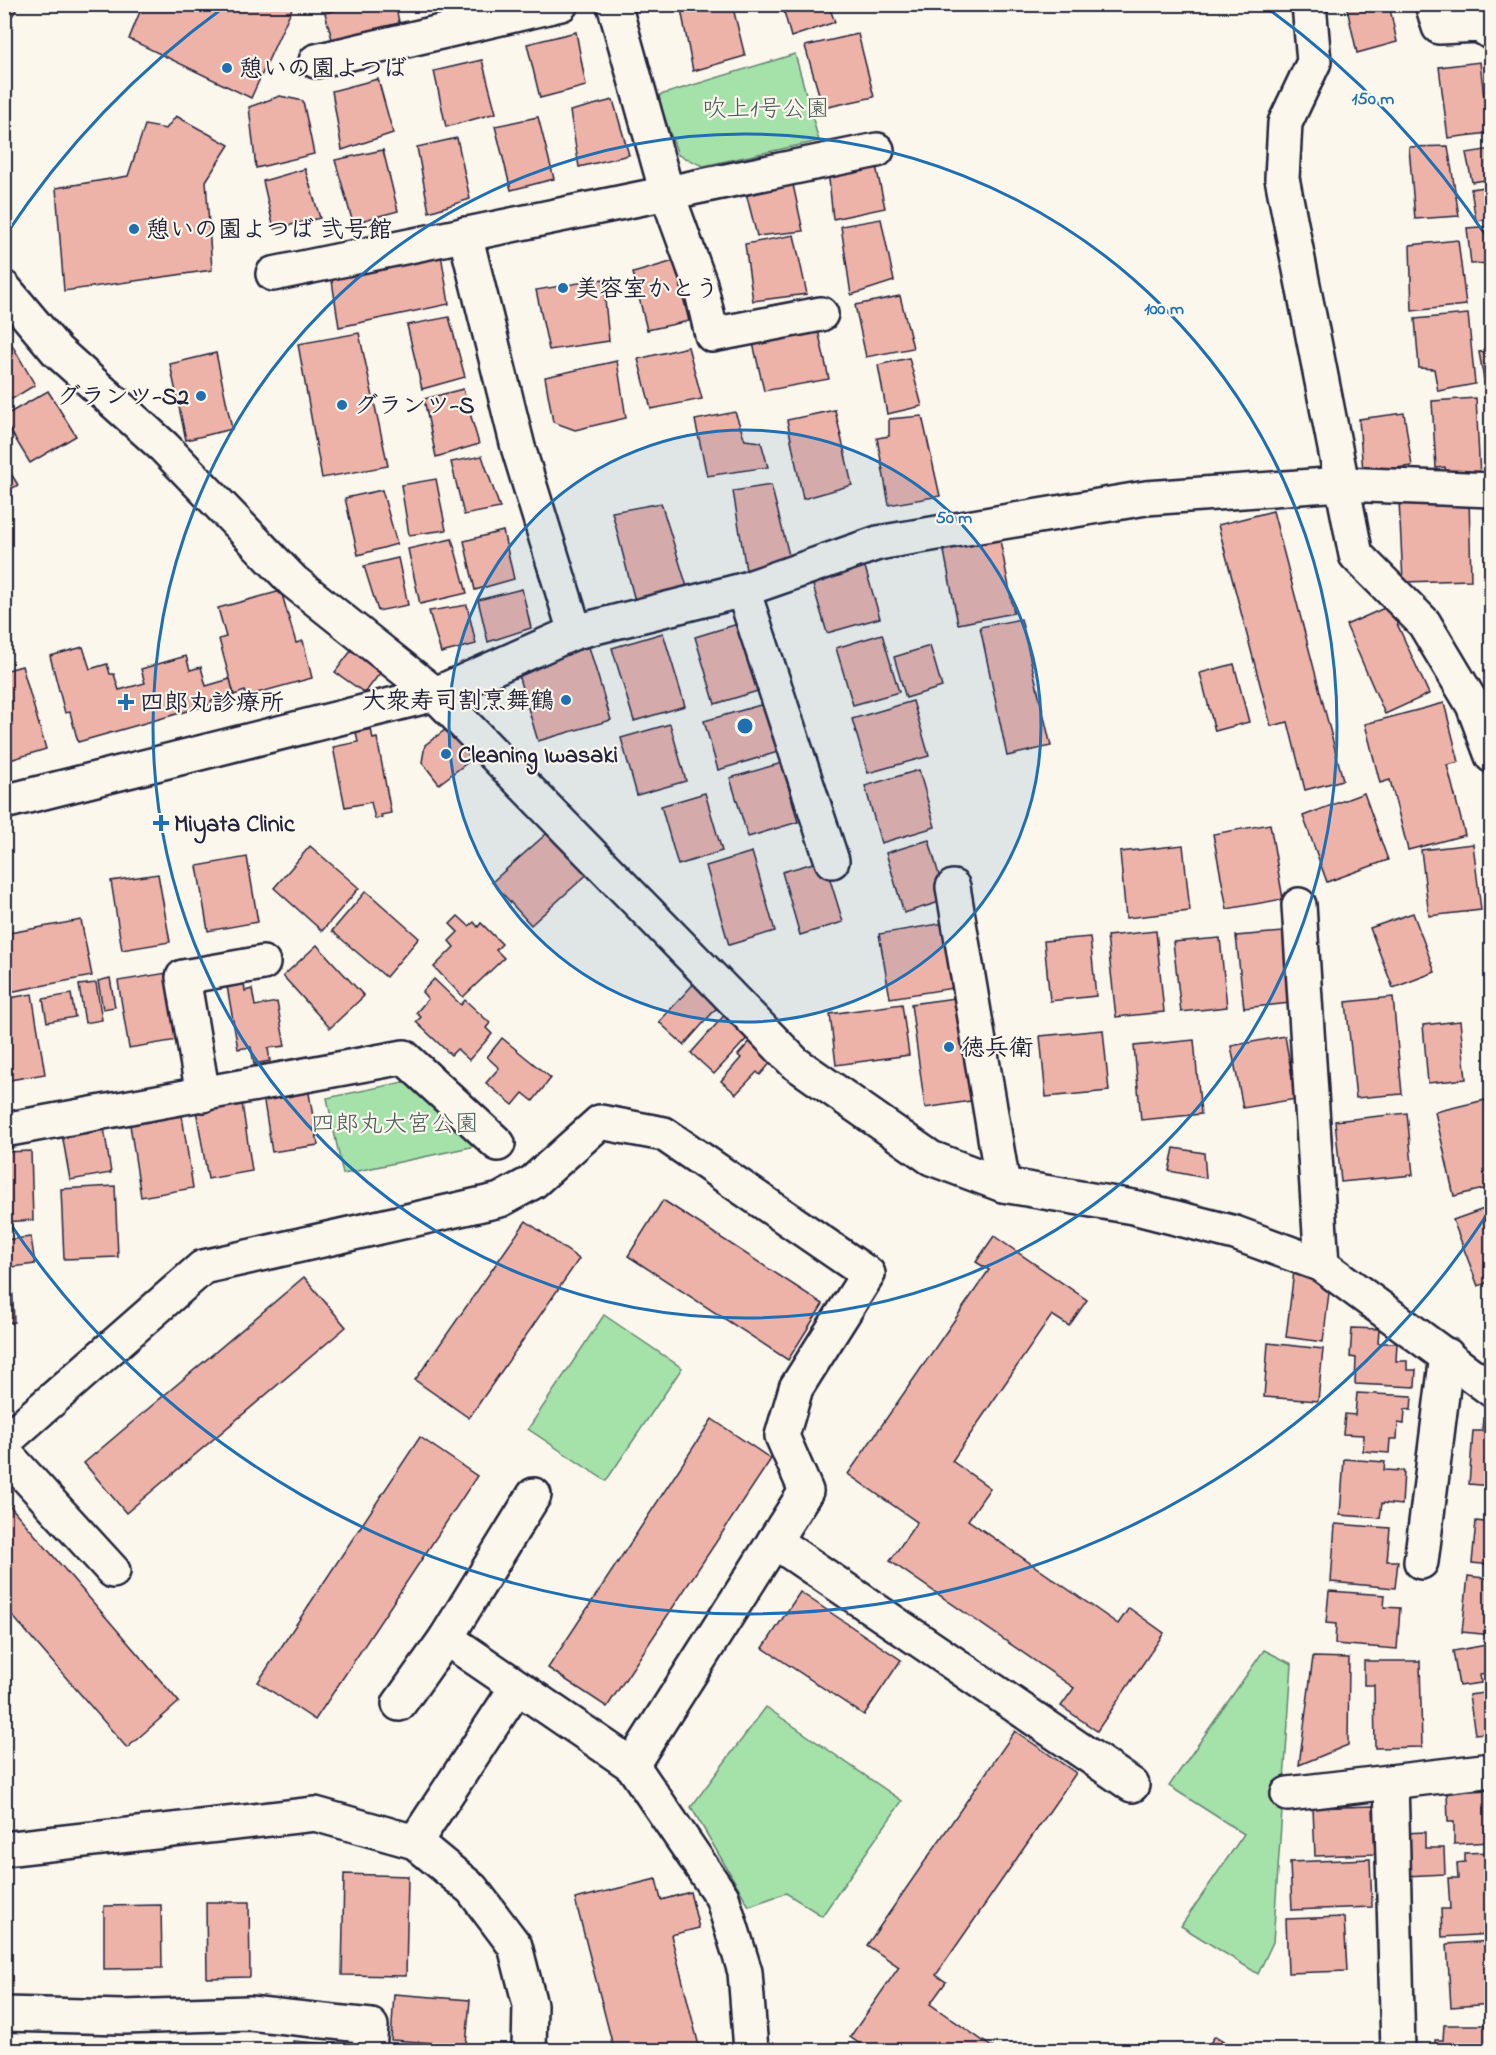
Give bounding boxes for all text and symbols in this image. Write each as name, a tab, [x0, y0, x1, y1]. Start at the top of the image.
place label: 憩いの園よつば	[239, 53, 407, 88]
marker: 憩いの園よつば	[220, 61, 234, 75]
text: 150 m	[1352, 87, 1394, 113]
park label: 吹上1号公園	[702, 93, 830, 128]
place label: 憩いの園よつば 弐号館	[146, 214, 392, 249]
marker: 憩いの園よつば 弐号館	[127, 222, 141, 236]
place label: 美容室かとう	[575, 273, 719, 308]
marker: 美容室かとう	[556, 281, 570, 295]
text: 100 m	[1144, 297, 1184, 323]
place label: グランツ-S2	[57, 381, 189, 416]
marker: グランツ-S2	[194, 389, 208, 403]
place label: グランツ-S	[354, 390, 474, 425]
marker: グランツ-S	[335, 398, 349, 412]
text: 50 m	[936, 506, 972, 532]
place label: 大衆寿司割烹舞鶴	[362, 685, 554, 720]
place label: 四郎丸診療所	[140, 687, 284, 722]
marker: 四郎丸診療所	[117, 693, 135, 711]
marker: 大衆寿司割烹舞鶴	[559, 693, 573, 707]
centre of rings	[735, 716, 755, 736]
place label: Cleaning Iwasaki	[458, 739, 618, 775]
marker: Cleaning Iwasaki	[439, 747, 453, 761]
place label: Miyata Clinic	[174, 808, 296, 844]
marker: Miyata Clinic	[152, 814, 170, 832]
place label: 徳兵衛	[961, 1032, 1033, 1067]
marker: 徳兵衛	[942, 1040, 956, 1054]
park label: 四郎丸大宮公園	[311, 1108, 479, 1143]

